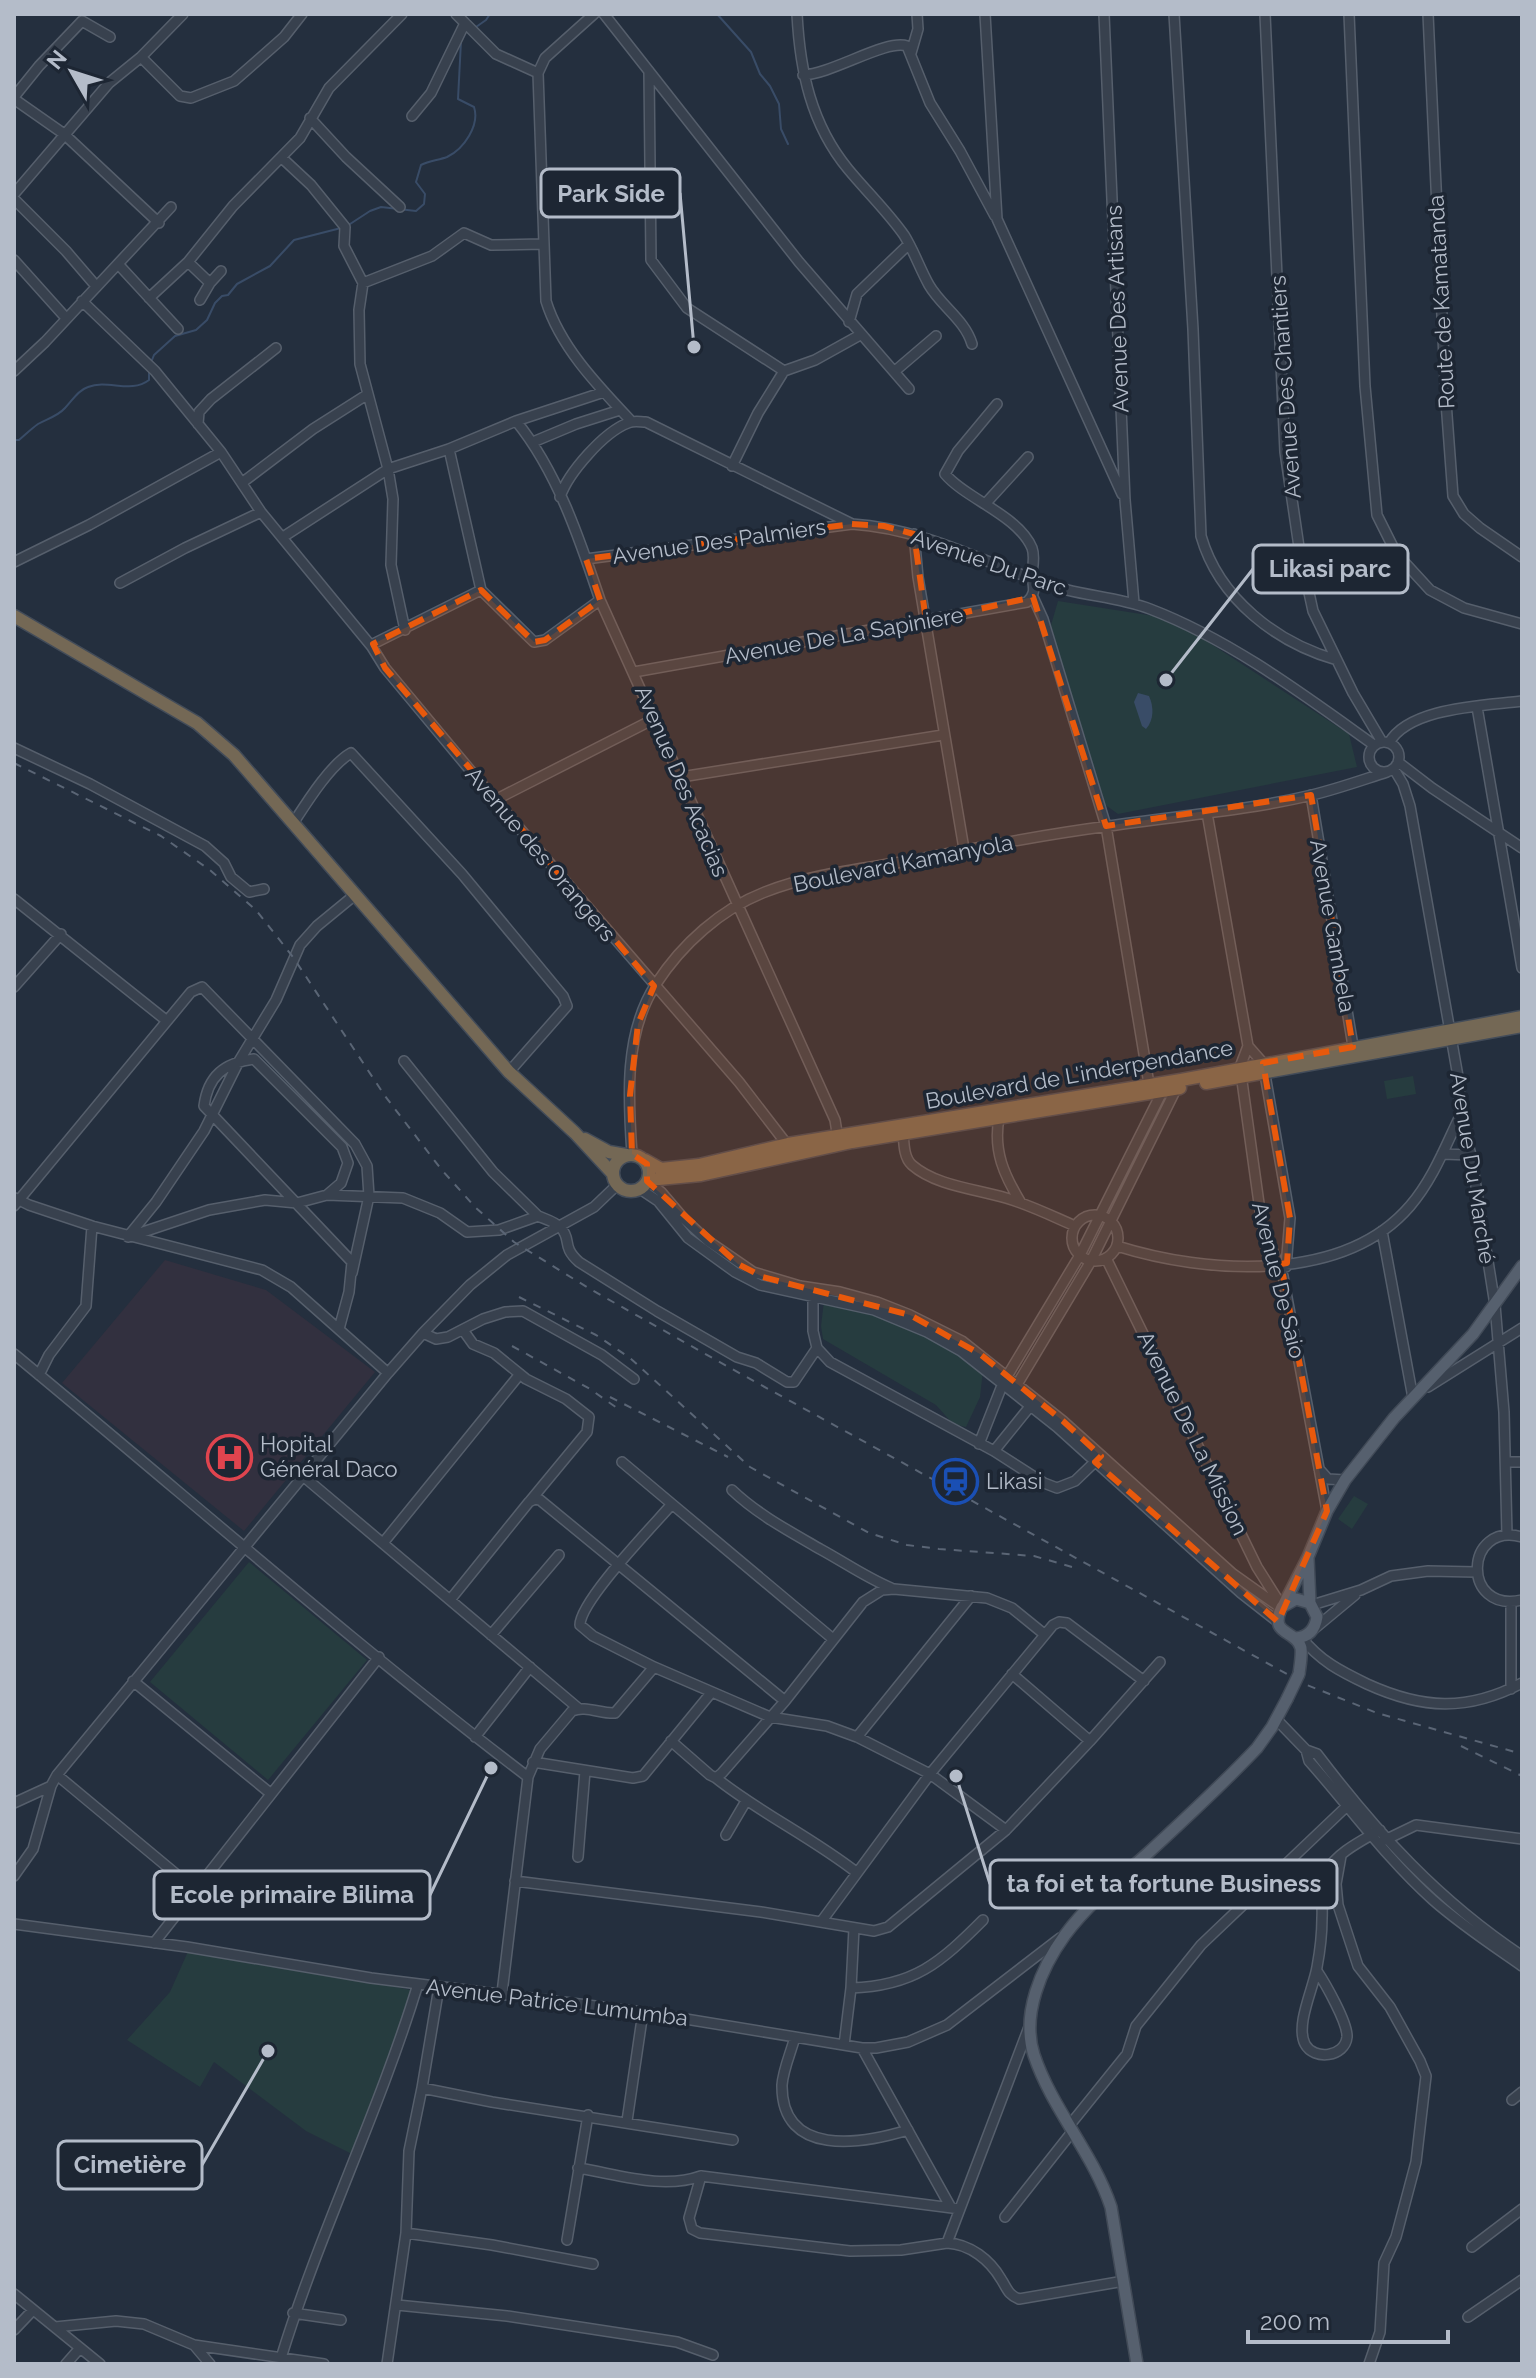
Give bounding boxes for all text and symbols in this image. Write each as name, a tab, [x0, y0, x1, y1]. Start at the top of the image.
north arrow	[32, 32, 112, 112]
text: N	[41, 45, 72, 74]
callout: Park Side	[541, 169, 680, 217]
text: Park Side	[557, 179, 665, 208]
street label: Route de Kamatanda	[1422, 194, 1460, 410]
street label: Avenue Des Artisans	[1100, 205, 1134, 413]
street label: Avenue Des Chantiers	[1264, 274, 1306, 500]
street label: Avenue Des Palmiers	[610, 513, 828, 569]
street label: Avenue Du Parc	[908, 523, 1070, 601]
callout: Likasi parc	[1253, 545, 1408, 593]
text: Likasi parc	[1269, 554, 1392, 583]
street label: Avenue De La Sapiniere	[723, 601, 966, 669]
street label: Avenue Des Acacias	[630, 682, 734, 880]
street label: Avenue des Orangers	[461, 762, 621, 946]
street label: Boulevard Kamanyola	[791, 829, 1015, 897]
street label: Avenue Gambela	[1305, 837, 1361, 1015]
street label: Boulevard de L'inderpendance	[923, 1034, 1235, 1114]
street label: Avenue Du Marché	[1445, 1070, 1501, 1266]
street label: Avenue De Saio	[1247, 1199, 1311, 1361]
street label: Avenue De La Mission	[1132, 1327, 1254, 1539]
place label: Hopital Général Daco	[260, 1431, 398, 1482]
hospital icon: Hopital Général Daco	[205, 1433, 253, 1481]
station icon: Likasi	[931, 1457, 979, 1505]
place label: Likasi	[986, 1468, 1043, 1494]
callout: ta foi et ta fortune Business	[990, 1860, 1337, 1908]
text: ta foi et ta fortune Business	[1007, 1869, 1322, 1898]
callout: Ecole primaire Bilima	[154, 1871, 430, 1919]
text: Ecole primaire Bilima	[170, 1880, 414, 1909]
street label: Avenue Patrice Lumumba	[425, 1973, 689, 2031]
callout: Cimetière	[58, 2141, 202, 2189]
text: Cimetière	[74, 2150, 186, 2179]
scale bar	[1248, 2294, 1448, 2344]
text: 200 m	[1260, 2307, 1330, 2336]

